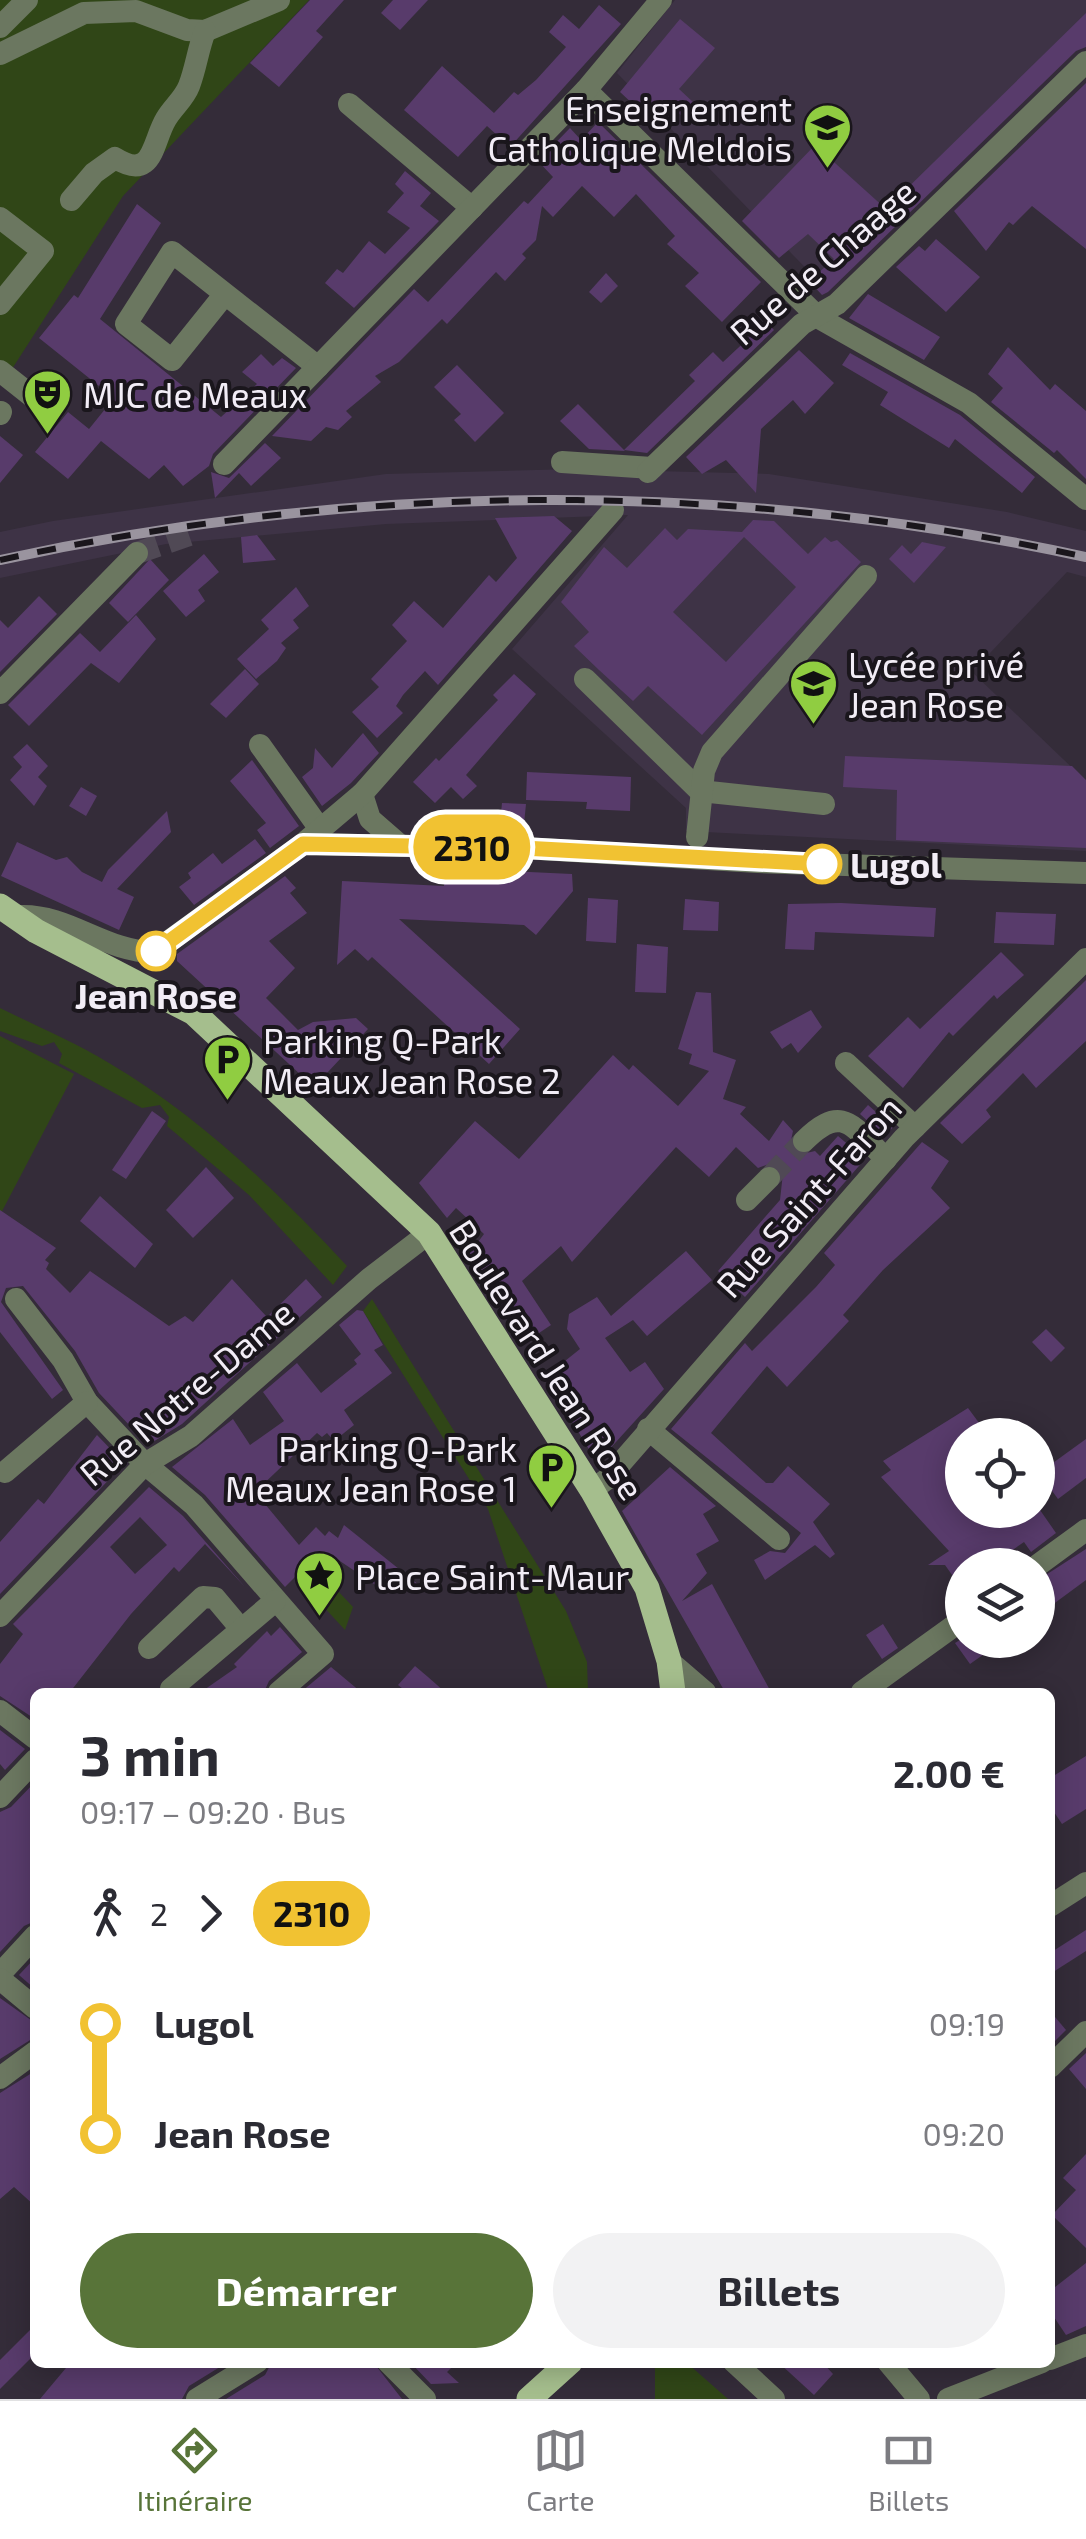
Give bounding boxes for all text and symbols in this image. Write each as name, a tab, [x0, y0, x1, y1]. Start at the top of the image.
place label: Enseignement Catholique Meldois	[487, 87, 792, 169]
school or university icon: Enseignement Catholique Meldois	[801, 102, 853, 170]
street label: Rue de Chaage	[721, 169, 923, 353]
theatre icon: MJC de Meaux	[22, 368, 74, 436]
place label: MJC de Meaux	[83, 373, 307, 415]
place label: Lycée privé Jean Rose	[848, 643, 1024, 725]
school or university icon: Lycée privé Jean Rose	[787, 658, 839, 726]
line badge: 2310	[402, 814, 542, 880]
text: 2310	[433, 826, 511, 868]
place label: Lugol	[850, 843, 942, 885]
marker: Lugol	[803, 845, 841, 883]
marker: Jean Rose	[137, 932, 175, 970]
place label: Jean Rose	[75, 974, 237, 1016]
place label: Parking Q-Park Meaux Jean Rose 2	[263, 1019, 561, 1101]
parking icon: Parking Q-Park Meaux Jean Rose 2	[202, 1034, 254, 1102]
street label: Rue Saint-Faron	[707, 1087, 909, 1305]
street label: Boulevard Jean Rose	[442, 1211, 654, 1507]
street label: Rue Notre-Dame	[71, 1290, 301, 1494]
map controls	[945, 1418, 1055, 1658]
button: locate	[945, 1418, 1055, 1528]
place label: Parking Q-Park Meaux Jean Rose 1	[225, 1427, 517, 1509]
parking icon: Parking Q-Park Meaux Jean Rose 1	[526, 1442, 578, 1510]
button: layers	[945, 1548, 1055, 1658]
place icon: Place Saint-Maur	[294, 1550, 346, 1618]
place label: Place Saint-Maur	[355, 1555, 629, 1597]
text: 3 min	[80, 1721, 220, 1787]
text: 2.00 €	[893, 1750, 1005, 1796]
text: 09:17 – 09:20 · Bus	[80, 1792, 346, 1830]
icon: walk	[80, 1886, 135, 1941]
icon: forward	[183, 1886, 238, 1941]
text: 2310	[273, 1892, 350, 1934]
text: 2	[150, 1894, 168, 1932]
text: Lugol	[154, 2000, 254, 2046]
text: 09:19	[929, 2004, 1005, 2042]
text: Jean Rose	[154, 2110, 331, 2156]
text: 09:20	[923, 2114, 1005, 2152]
button: Démarrer	[80, 2233, 533, 2348]
button: Billets	[553, 2233, 1005, 2348]
tab: Itinéraire	[137, 2423, 253, 2517]
tab: Carte	[526, 2423, 595, 2517]
tab: Billets	[868, 2423, 949, 2517]

